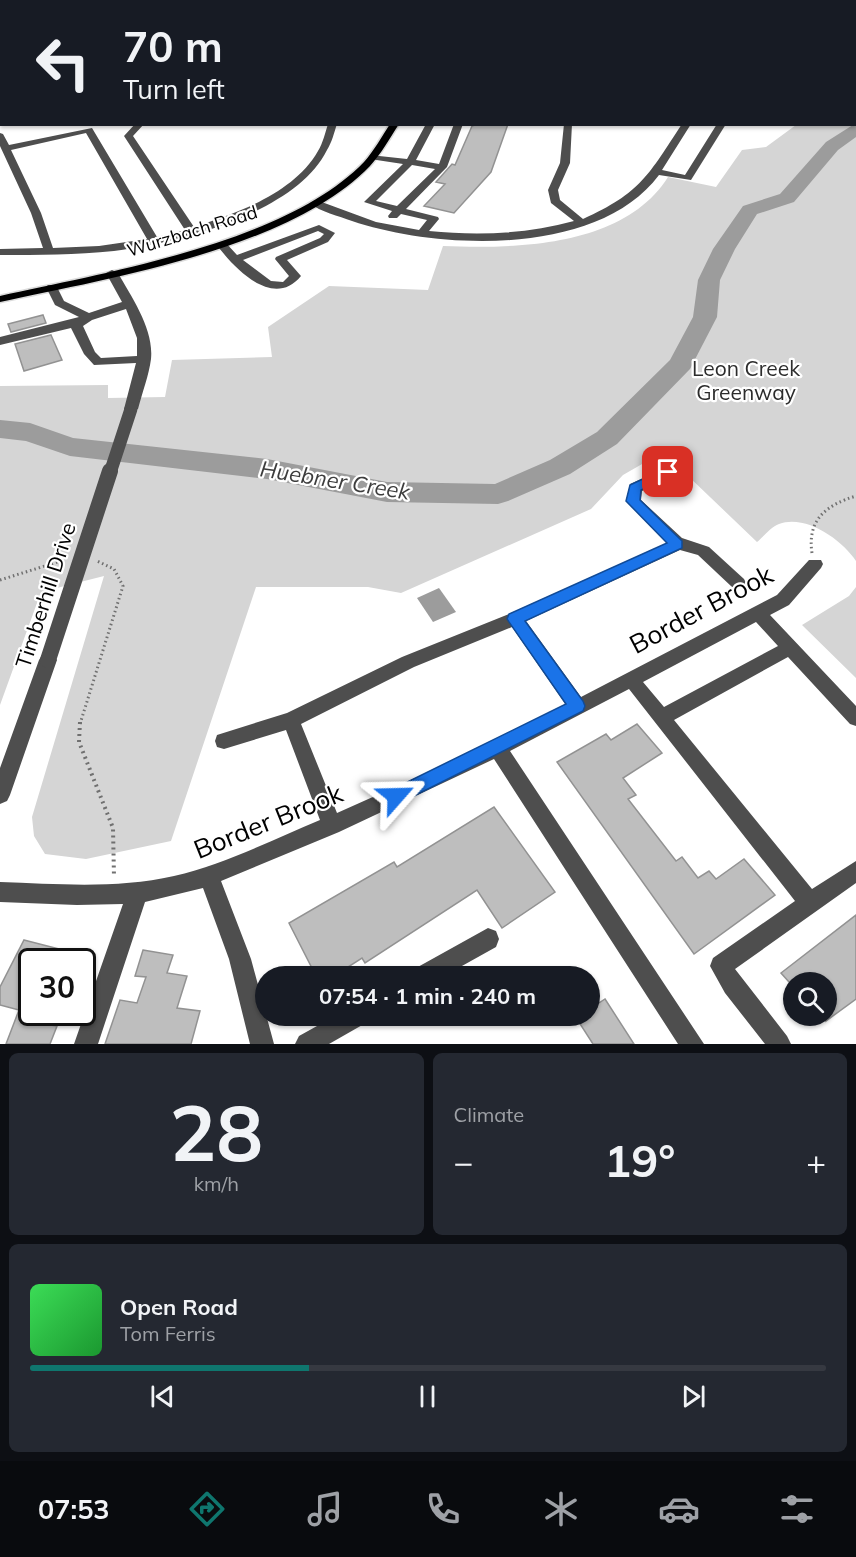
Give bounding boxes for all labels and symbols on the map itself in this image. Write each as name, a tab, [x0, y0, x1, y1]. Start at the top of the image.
street label: Wurzbach Road	[124, 200, 260, 262]
park label: Leon Creek Greenway	[692, 355, 800, 405]
pin	[642, 446, 693, 497]
water label: Huebner Creek	[258, 454, 413, 506]
street label: Timberhill Drive	[9, 519, 81, 671]
street label: Border Brook	[624, 557, 779, 661]
position arrow	[364, 764, 428, 828]
street label: Border Brook	[189, 776, 348, 866]
speed limit sign: 30	[18, 948, 96, 1026]

